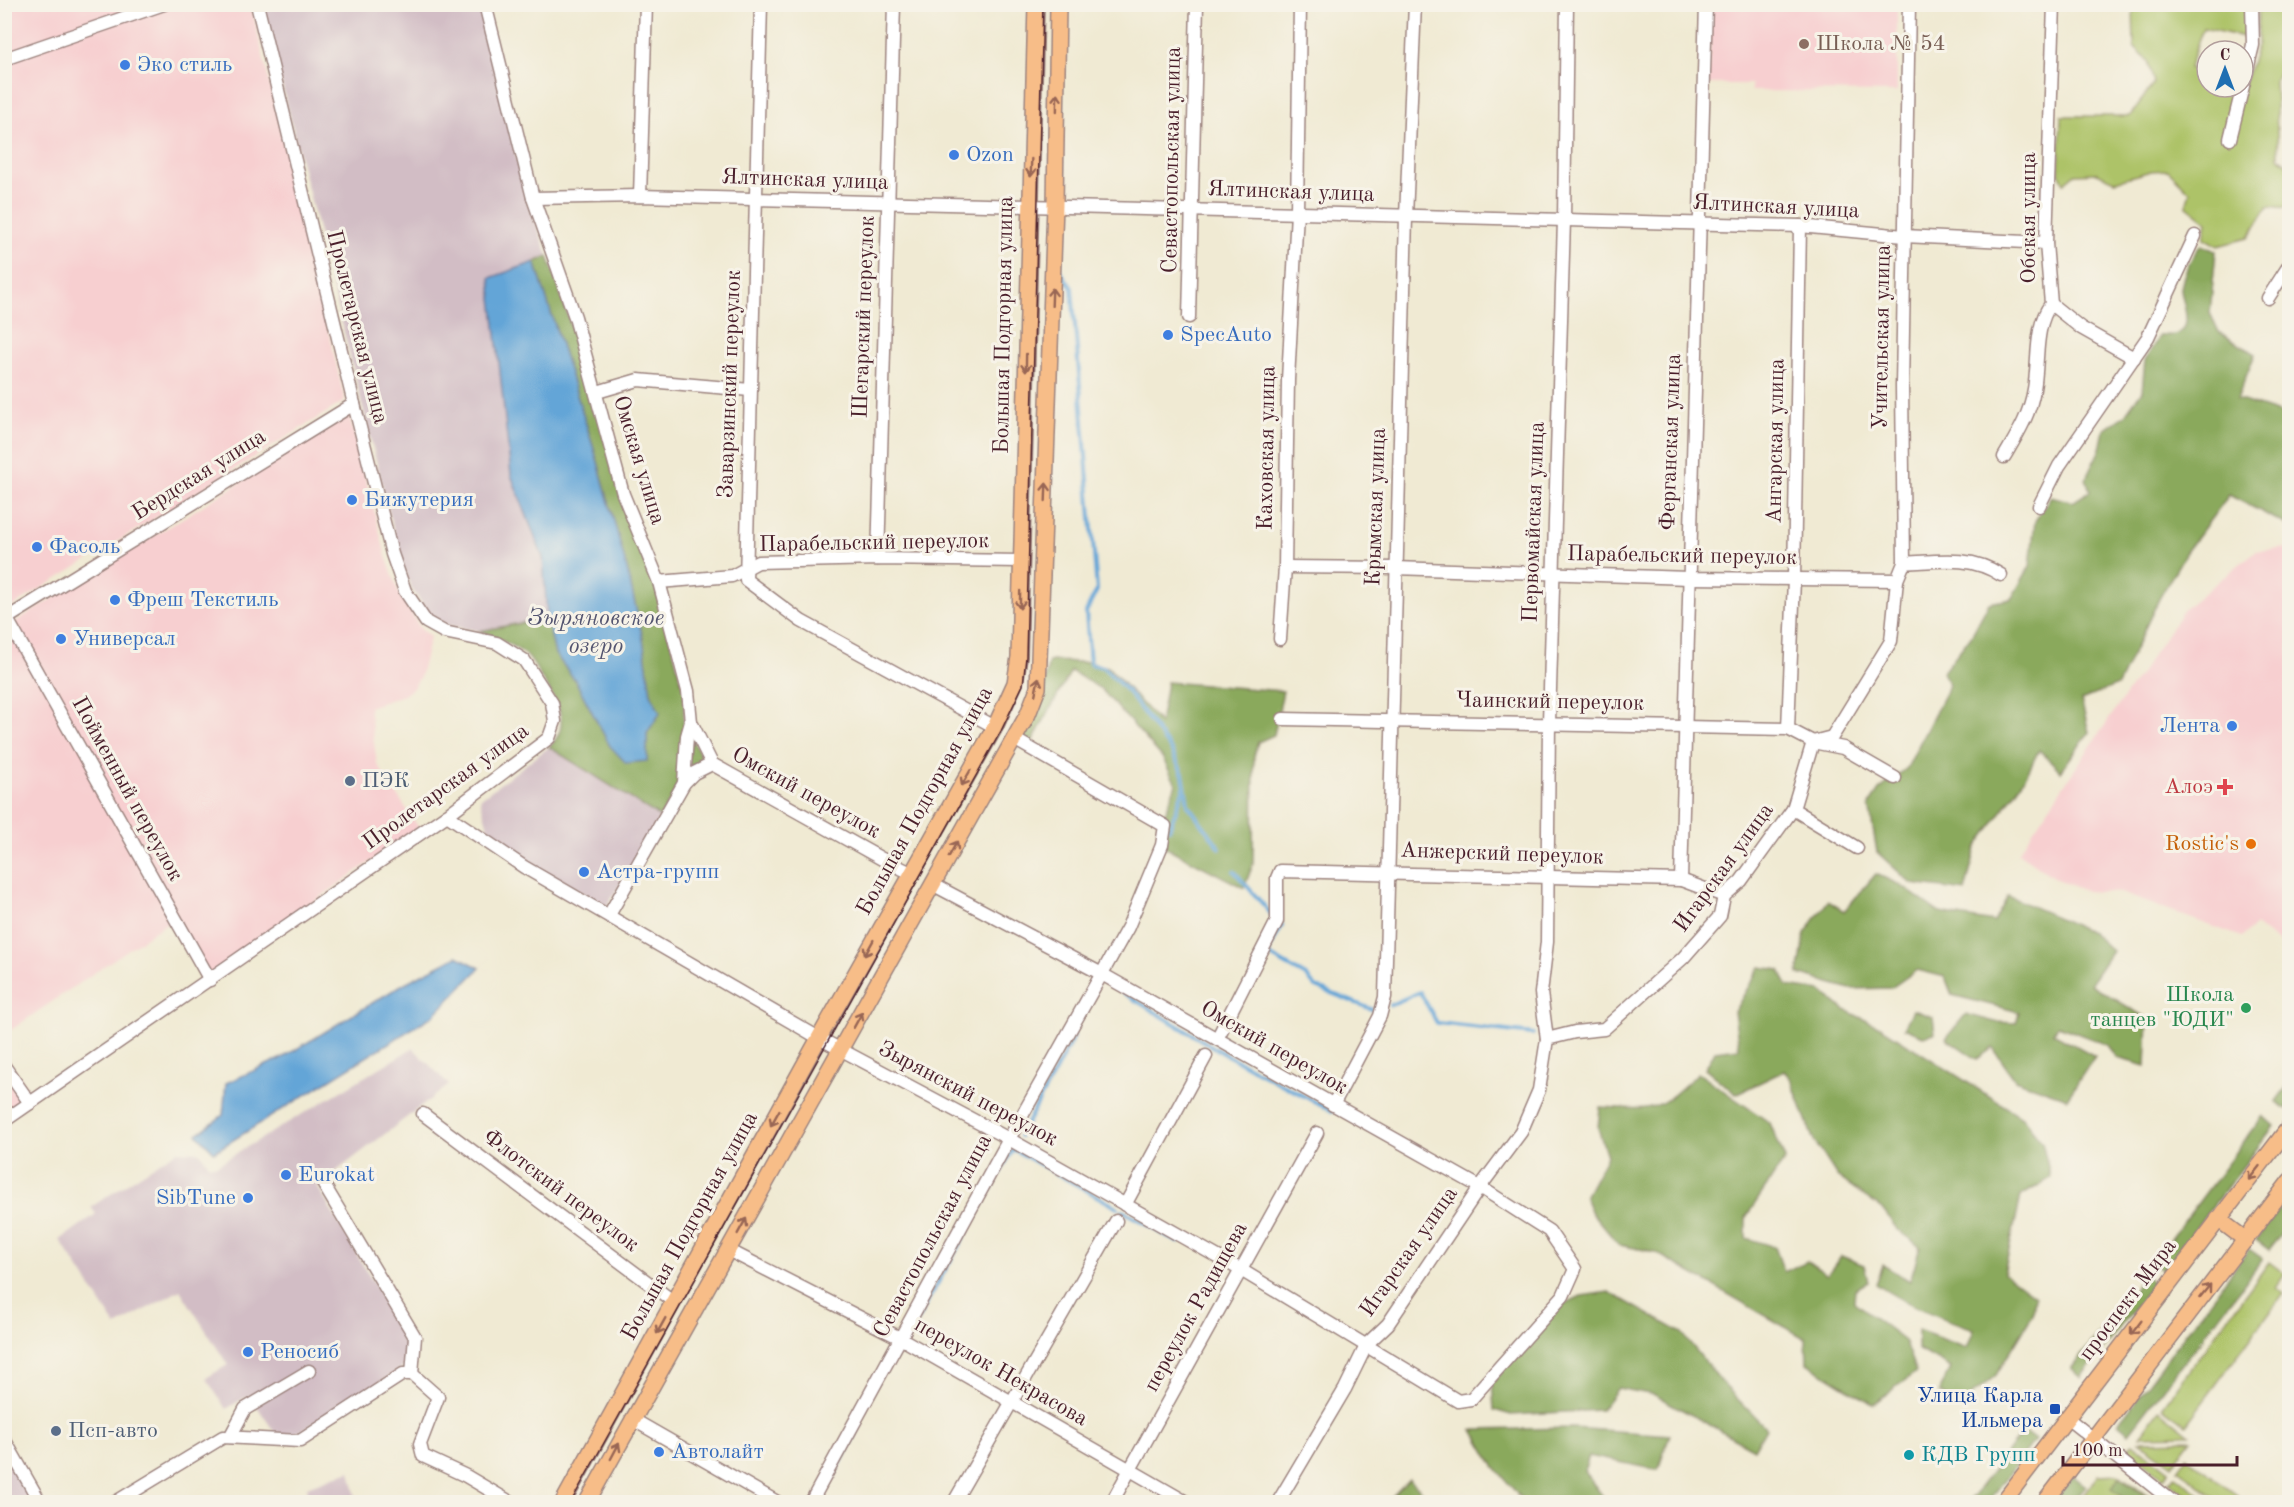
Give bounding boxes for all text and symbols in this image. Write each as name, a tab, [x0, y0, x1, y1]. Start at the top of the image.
place label: Школа № 54	[1816, 33, 1946, 55]
marker: Школа № 54	[1797, 37, 1811, 51]
north arrow	[2195, 39, 2255, 99]
street label: Севастопольская улица	[1159, 46, 1185, 274]
text: С	[2220, 48, 2230, 64]
place label: Эко стиль	[137, 54, 232, 76]
marker: Эко стиль	[118, 58, 132, 72]
one-way arrow	[1051, 92, 1062, 112]
place label: Ozon	[966, 144, 1014, 166]
marker: Ozon	[947, 148, 961, 162]
street label: Обская улица	[2018, 152, 2040, 284]
one-way arrow	[1025, 157, 1037, 177]
street label: Ялтинская улица	[721, 166, 889, 194]
street label: Ялтинская улица	[1207, 178, 1375, 206]
street label: Ялтинская улица	[1692, 192, 1860, 222]
street label: Большая Подгорная улица	[991, 196, 1017, 454]
street label: Шегарский переулок	[849, 215, 879, 419]
street label: Пролетарская улица	[322, 228, 392, 426]
street label: Учительская улица	[1869, 244, 1895, 430]
street label: Заварзинский переулок	[715, 269, 745, 499]
one-way arrow	[1046, 287, 1058, 307]
place label: SpecAuto	[1180, 324, 1272, 346]
marker: SpecAuto	[1161, 328, 1175, 342]
one-way arrow	[1020, 352, 1032, 372]
street label: Ферганская улица	[1657, 353, 1685, 531]
street label: Ангарская улица	[1764, 358, 1788, 524]
street label: Каховская улица	[1255, 365, 1279, 531]
street label: Омская улица	[609, 393, 669, 527]
street label: Первомайская улица	[1519, 421, 1549, 623]
street label: Бердская улица	[128, 425, 270, 525]
street label: Крымская улица	[1362, 427, 1390, 587]
one-way arrow	[1040, 482, 1052, 502]
place label: Бижутерия	[364, 489, 474, 511]
marker: Бижутерия	[345, 493, 359, 507]
street label: Парабельский переулок	[759, 530, 989, 556]
place label: Фасоль	[49, 536, 120, 558]
marker: Фасоль	[30, 540, 44, 554]
street label: Парабельский переулок	[1567, 543, 1797, 569]
place label: Фреш Текстиль	[127, 589, 278, 611]
one-way arrow	[1014, 589, 1026, 609]
marker: Фреш Текстиль	[108, 593, 122, 607]
water label: Зыряновское озеро	[528, 606, 665, 659]
place label: Универсал	[73, 628, 176, 650]
marker: Универсал	[54, 632, 68, 646]
one-way arrow	[1032, 677, 1044, 696]
street label: Большая Подгорная улица	[853, 683, 997, 919]
street label: Чаинский переулок	[1456, 689, 1644, 715]
street label: Пойменный переулок	[67, 693, 187, 885]
place label: Лента	[2159, 715, 2220, 737]
marker: Лента	[2225, 719, 2239, 733]
street label: Пролетарская улица	[359, 720, 533, 854]
street label: Омский переулок	[728, 743, 884, 843]
one-way arrow	[959, 769, 971, 786]
place label: ПЭК	[362, 770, 409, 792]
marker: ПЭК	[343, 774, 357, 788]
place label: Алоэ	[2164, 776, 2213, 798]
marker: Алоэ	[2218, 780, 2232, 794]
street label: Игарская улица	[1670, 799, 1778, 937]
place label: Rostic's	[2165, 833, 2239, 855]
marker: Rostic's	[2244, 837, 2258, 851]
street label: Анжерский переулок	[1400, 839, 1604, 869]
one-way arrow	[948, 841, 959, 859]
place label: Астра-групп	[596, 861, 719, 883]
marker: Астра-групп	[577, 865, 591, 879]
one-way arrow	[863, 939, 875, 956]
place label: Школа танцев "ЮДИ"	[2090, 984, 2234, 1031]
street label: Омский переулок	[1197, 997, 1351, 1099]
marker: Школа танцев "ЮДИ"	[2239, 1001, 2253, 1015]
one-way arrow	[852, 1012, 864, 1029]
street label: Зырянский переулок	[875, 1037, 1061, 1151]
street label: Большая Подгорная улица	[618, 1108, 762, 1344]
one-way arrow	[769, 1109, 781, 1126]
street label: Флотский переулок	[479, 1125, 643, 1257]
street label: Севастопольская улица	[870, 1131, 996, 1341]
place label: Eurokat	[298, 1164, 375, 1186]
one-way arrow	[2247, 1164, 2260, 1180]
marker: Eurokat	[279, 1168, 293, 1182]
street label: Игарская улица	[1356, 1183, 1462, 1321]
place label: SibTune	[156, 1187, 236, 1209]
marker: SibTune	[241, 1191, 255, 1205]
one-way arrow	[736, 1218, 748, 1235]
street label: переулок Радищева	[1140, 1218, 1252, 1395]
street label: проспект Мира	[2075, 1235, 2181, 1365]
one-way arrow	[2198, 1283, 2211, 1299]
street label: переулок Некрасова	[911, 1313, 1091, 1431]
one-way arrow	[654, 1317, 666, 1334]
one-way arrow	[2129, 1319, 2142, 1335]
place label: Реносиб	[260, 1341, 339, 1363]
marker: Реносиб	[241, 1345, 255, 1359]
place label: Улица Карла Ильмера	[1917, 1385, 2043, 1432]
marker: Улица Карла Ильмера	[2048, 1402, 2062, 1416]
place label: Псп-авто	[68, 1420, 158, 1442]
marker: Псп-авто	[49, 1424, 63, 1438]
scale bar	[2063, 1429, 2237, 1467]
place label: Автолайт	[671, 1441, 764, 1463]
text: 100 m	[2072, 1442, 2123, 1460]
one-way arrow	[609, 1443, 621, 1460]
place label: КДВ Групп	[1921, 1444, 2036, 1466]
marker: Автолайт	[652, 1445, 666, 1459]
marker: КДВ Групп	[1902, 1448, 1916, 1462]

